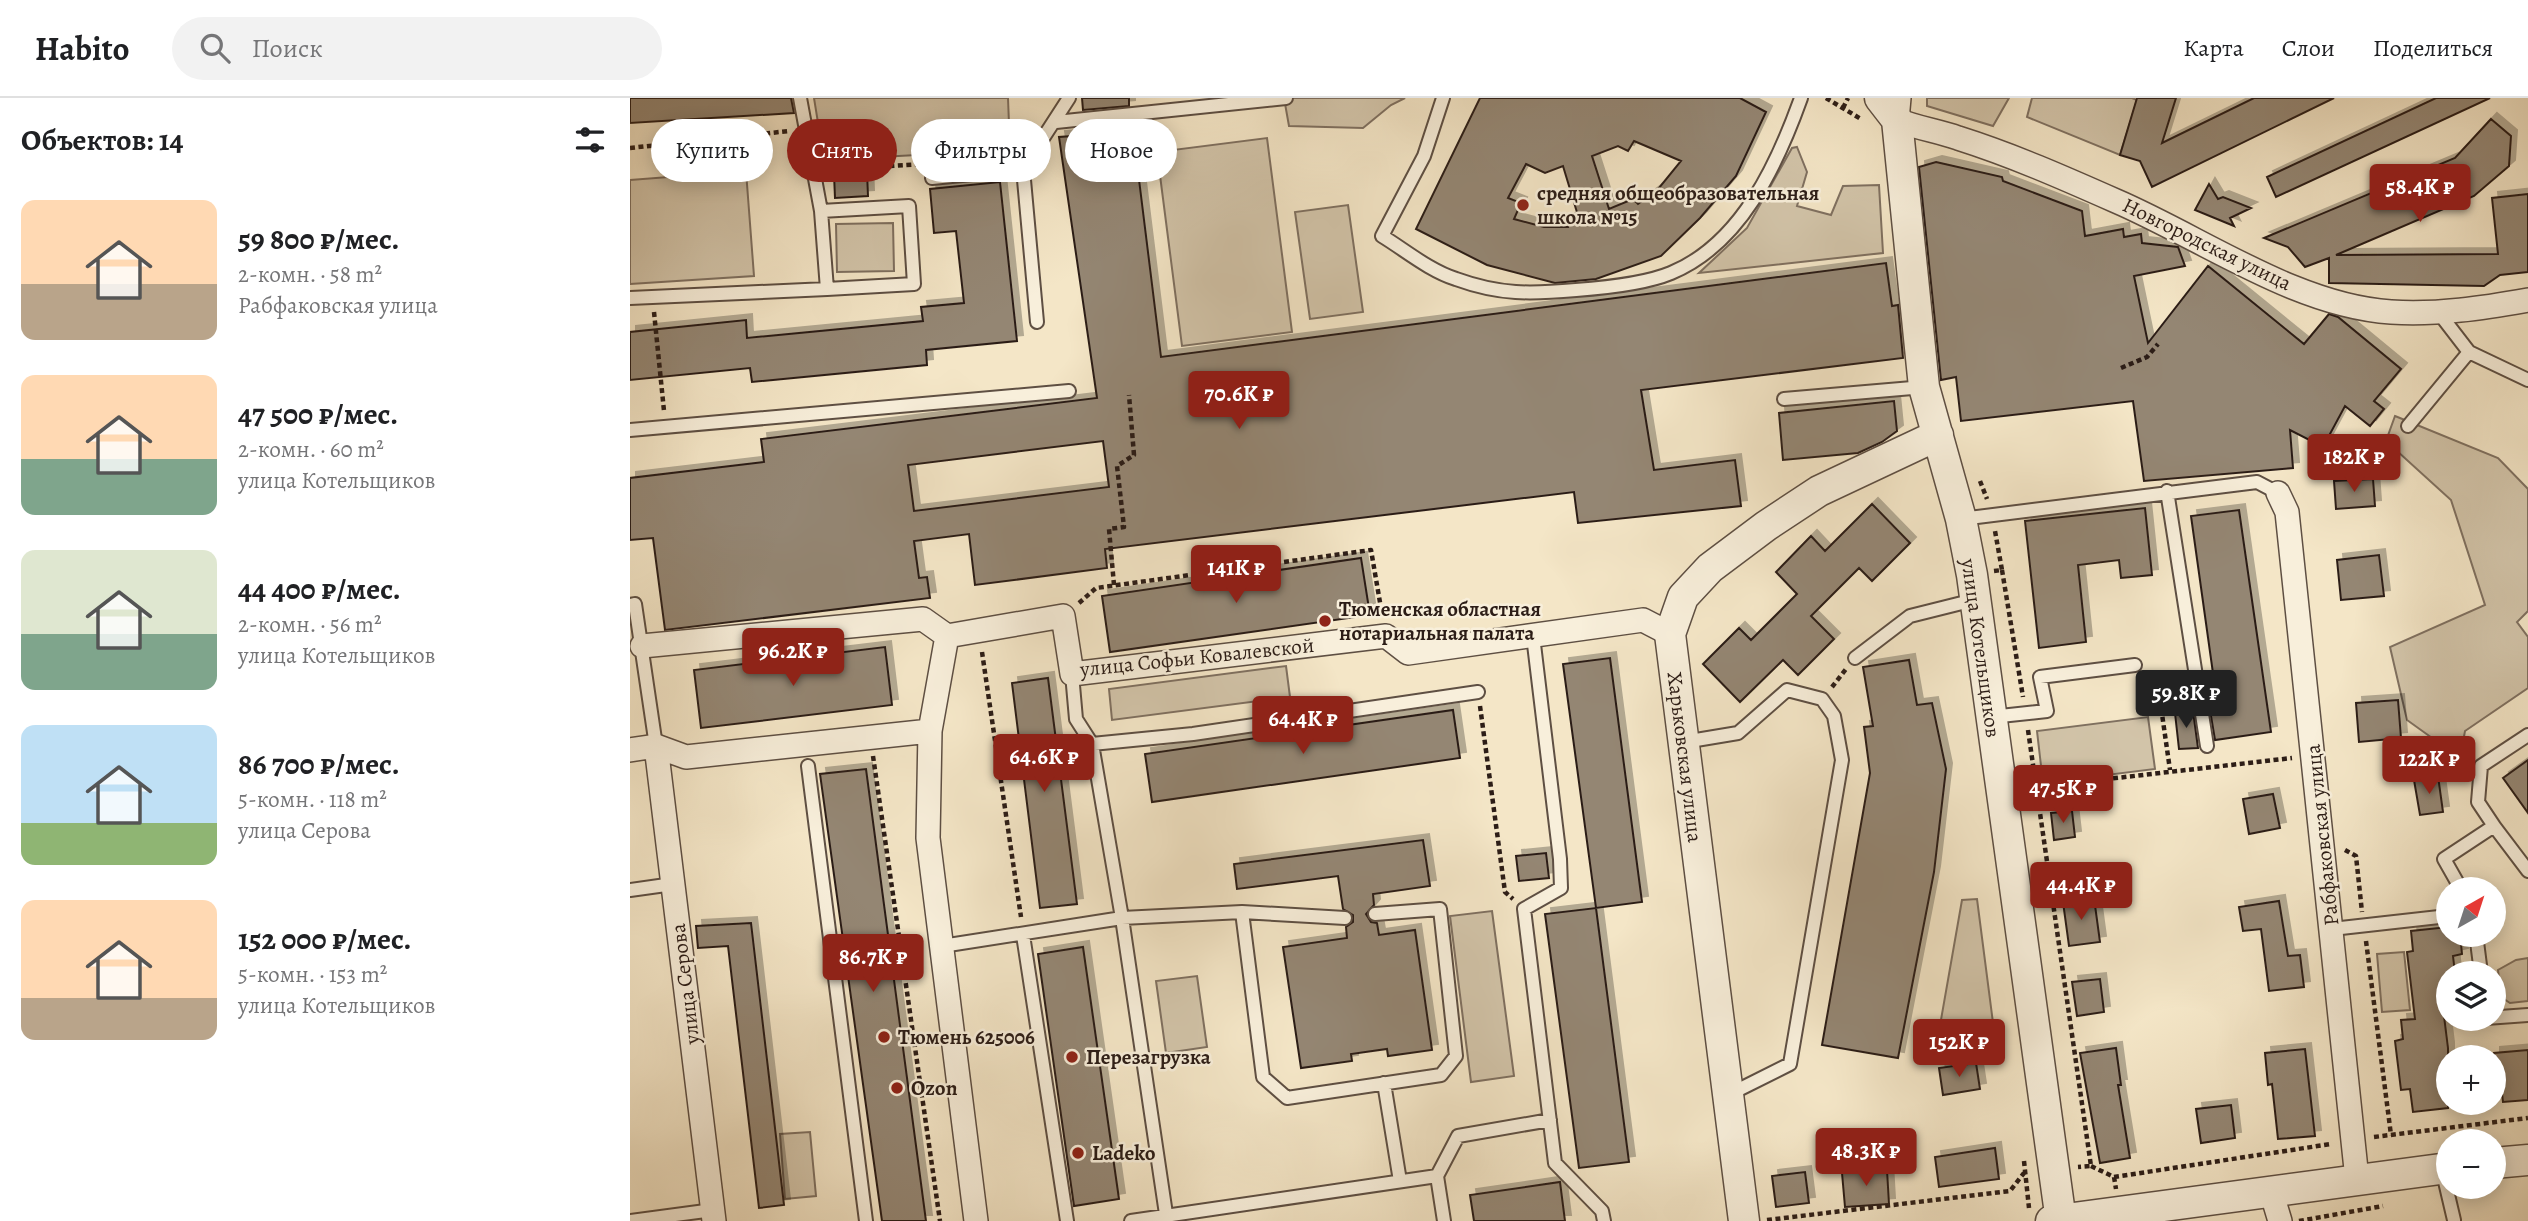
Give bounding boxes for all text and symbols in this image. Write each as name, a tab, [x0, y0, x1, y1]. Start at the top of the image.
search box	[172, 17, 662, 80]
text: Habito	[35, 26, 130, 71]
icon: search	[196, 29, 234, 67]
text: Поиск	[252, 31, 323, 66]
text: Карта	[2183, 32, 2244, 64]
text: Слои	[2282, 32, 2335, 64]
text: Поделиться	[2373, 32, 2493, 64]
chip: Купить	[651, 119, 773, 182]
chip: Снять	[787, 119, 897, 182]
chip: Фильтры	[911, 119, 1051, 182]
chip: Новое	[1065, 119, 1177, 182]
text: Объектов: 14	[21, 120, 183, 160]
icon: filters	[571, 121, 609, 159]
pin: 58.4K ₽	[2355, 164, 2485, 224]
text: 58.4K ₽	[2386, 171, 2454, 202]
place label: средняя общеобразовательная школа №15	[1537, 179, 1819, 231]
street label: Новгородская улица	[2118, 191, 2296, 297]
marker: средняя общеобразовательная школа №15	[1515, 197, 1531, 213]
text: 59 800 ₽/мес.	[238, 219, 400, 259]
icon: home	[77, 228, 161, 312]
text: 2-комн. · 58 m²	[238, 259, 382, 290]
text: Рабфаковская улица	[238, 290, 438, 321]
pin: 70.6K ₽	[1174, 372, 1304, 431]
text: 70.6K ₽	[1204, 378, 1274, 409]
text: 47 500 ₽/мес.	[238, 394, 398, 434]
icon: home	[77, 403, 161, 487]
text: 2-комн. · 60 m²	[238, 434, 384, 465]
pin: 182K ₽	[2297, 434, 2411, 494]
text: 182K ₽	[2323, 441, 2385, 472]
text: улица Котельщиков	[238, 465, 436, 496]
pin: 141K ₽	[1179, 546, 1293, 605]
text: 141K ₽	[1207, 552, 1265, 583]
street label: улица Котельщиков	[1954, 556, 2007, 739]
text: 44 400 ₽/мес.	[238, 569, 401, 609]
icon: home	[77, 578, 161, 662]
place label: Тюменская областная нотариальная палата	[1339, 595, 1541, 647]
text: 2-комн. · 56 m²	[238, 609, 382, 640]
marker: Тюменская областная нотариальная палата	[1317, 613, 1333, 629]
pin: 96.2K ₽	[728, 628, 858, 688]
street label: улица Софьи Ковалевской	[1078, 631, 1315, 683]
text: 96.2K ₽	[758, 635, 828, 666]
text: улица Котельщиков	[238, 640, 436, 671]
street label: Харьковская улица	[1661, 670, 1709, 844]
pin: 59.8K ₽	[2121, 670, 2251, 730]
text: 59.8K ₽	[2152, 677, 2220, 708]
pin: 64.4K ₽	[1238, 696, 1368, 756]
text: 64.4K ₽	[1268, 703, 1338, 734]
pin: 64.6K ₽	[979, 734, 1109, 794]
pin: 122K ₽	[2372, 736, 2486, 796]
text: 64.6K ₽	[1009, 741, 1079, 772]
street label: Рабфаковская улица	[2299, 742, 2345, 927]
text: 122K ₽	[2398, 743, 2460, 774]
text: 86 700 ₽/мес.	[238, 744, 400, 784]
icon: home	[77, 753, 161, 837]
pin: 47.5K ₽	[1998, 766, 2128, 825]
text: 47.5K ₽	[2029, 772, 2097, 803]
text: 5-комн. · 118 m²	[238, 784, 387, 815]
text: улица Серова	[238, 815, 371, 846]
pin: 44.4K ₽	[2016, 862, 2146, 922]
text: 44.4K ₽	[2046, 869, 2116, 900]
north arrow	[2436, 877, 2506, 947]
map controls	[2436, 877, 2506, 1199]
text: 152 000 ₽/мес.	[238, 919, 412, 959]
street label: улица Серова	[664, 922, 706, 1047]
icon: home	[77, 928, 161, 1012]
pin: 86.7K ₽	[808, 934, 938, 994]
text: 86.7K ₽	[839, 941, 907, 972]
text: 5-комн. · 153 m²	[238, 959, 387, 990]
button: layers	[2436, 961, 2506, 1031]
text: улица Котельщиков	[238, 990, 436, 1021]
pin: 152K ₽	[1902, 1020, 2016, 1079]
place label: Тюмень 625006	[898, 1023, 1035, 1051]
text: 152K ₽	[1929, 1026, 1989, 1057]
marker: Тюмень 625006	[876, 1029, 892, 1045]
place label: Перезагрузка	[1086, 1043, 1211, 1071]
button: +	[2436, 1045, 2506, 1115]
marker: Перезагрузка	[1064, 1049, 1080, 1065]
place label: Ozon	[911, 1074, 958, 1102]
marker: Ozon	[889, 1080, 905, 1096]
pin: 48.3K ₽	[1801, 1128, 1931, 1188]
button: −	[2436, 1129, 2506, 1199]
text: 48.3K ₽	[1832, 1135, 1900, 1166]
place label: Ladeko	[1092, 1139, 1156, 1167]
marker: Ladeko	[1070, 1145, 1086, 1161]

